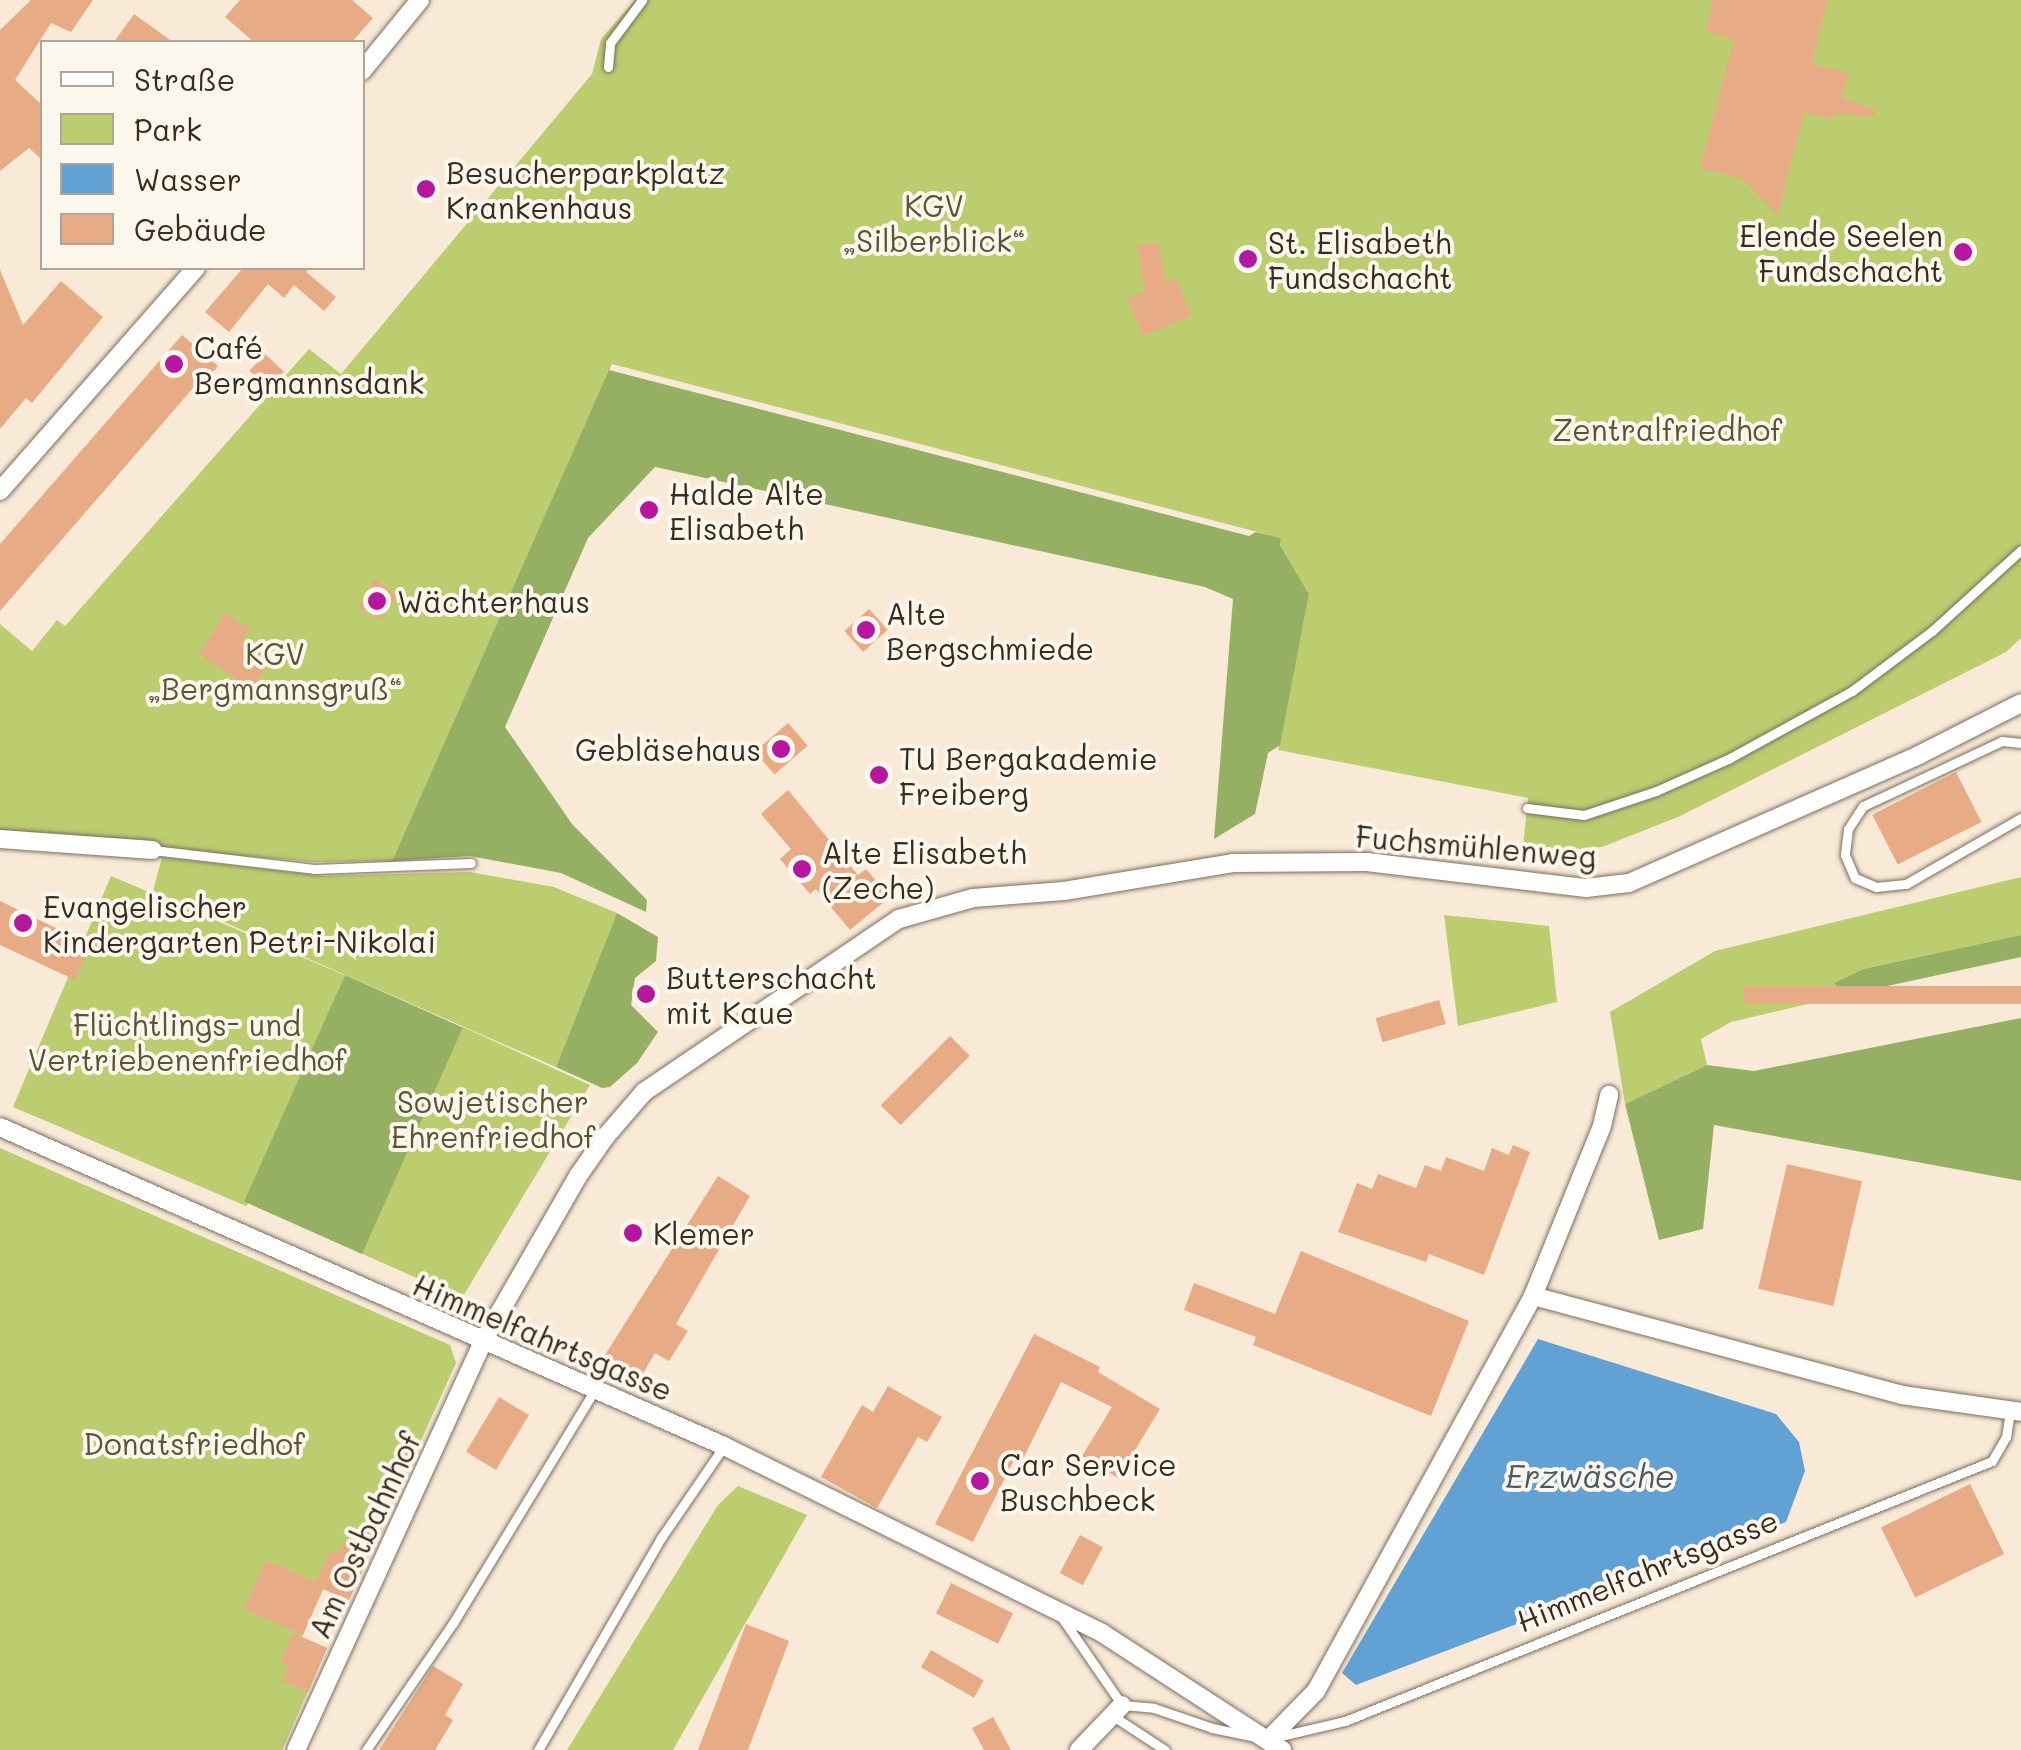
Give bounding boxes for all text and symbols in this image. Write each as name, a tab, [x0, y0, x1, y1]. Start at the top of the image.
legend	[40, 40, 365, 270]
text: Straße	[134, 59, 235, 99]
text: Park	[134, 109, 202, 149]
place label: Besucherparkplatz Krankenhaus	[446, 154, 725, 224]
text: Wasser	[134, 159, 242, 199]
marker: Besucherparkplatz Krankenhaus	[415, 178, 437, 200]
park label: KGV „Silberblick“	[843, 187, 1025, 258]
text: Gebäude	[134, 209, 267, 249]
place label: Elende Seelen Fundschacht	[1739, 217, 1943, 288]
place label: St. Elisabeth Fundschacht	[1268, 224, 1452, 294]
marker: Elende Seelen Fundschacht	[1952, 241, 1974, 263]
marker: St. Elisabeth Fundschacht	[1237, 248, 1259, 270]
place label: Café Bergmannsdank	[194, 329, 424, 400]
marker: Café Bergmannsdank	[163, 353, 185, 375]
park label: Zentralfriedhof	[1552, 411, 1782, 447]
place label: Halde Alte Elisabeth	[669, 475, 824, 546]
marker: Halde Alte Elisabeth	[638, 499, 660, 521]
place label: Wächterhaus	[397, 583, 590, 619]
marker: Wächterhaus	[366, 590, 388, 612]
place label: Alte Bergschmiede	[886, 595, 1094, 666]
marker: Alte Bergschmiede	[855, 619, 877, 641]
park label: KGV „Bergmannsgruß“	[147, 635, 403, 706]
place label: Gebläsehaus	[575, 731, 761, 767]
marker: Gebläsehaus	[770, 738, 792, 760]
place label: TU Bergakademie Freiberg	[899, 740, 1158, 810]
marker: TU Bergakademie Freiberg	[868, 764, 890, 786]
street label: Fuchsmühlenweg	[1354, 818, 1598, 874]
place label: Alte Elisabeth (Zeche)	[822, 834, 1027, 904]
marker: Alte Elisabeth (Zeche)	[791, 858, 813, 880]
place label: Evangelischer Kindergarten Petri-Nikolai	[43, 888, 436, 958]
marker: Evangelischer Kindergarten Petri-Nikolai	[12, 912, 34, 934]
place label: Butterschacht mit Kaue	[666, 959, 877, 1030]
marker: Butterschacht mit Kaue	[635, 983, 657, 1005]
park label: Flüchtlings- und Vertriebenenfriedhof	[28, 1006, 346, 1076]
park label: Sowjetischer Ehrenfriedhof	[391, 1083, 595, 1154]
place label: Klemer	[653, 1215, 755, 1251]
marker: Klemer	[622, 1222, 644, 1244]
street label: Himmelfahrtsgasse	[408, 1266, 678, 1408]
park label: Donatsfriedhof	[83, 1425, 305, 1461]
street label: Am Ostbahnhof	[300, 1426, 428, 1644]
place label: Car Service Buschbeck	[1000, 1446, 1177, 1516]
water label: Erzwäsche	[1505, 1456, 1675, 1494]
marker: Car Service Buschbeck	[969, 1470, 991, 1492]
street label: Himmelfahrtsgasse	[1511, 1501, 1783, 1639]

